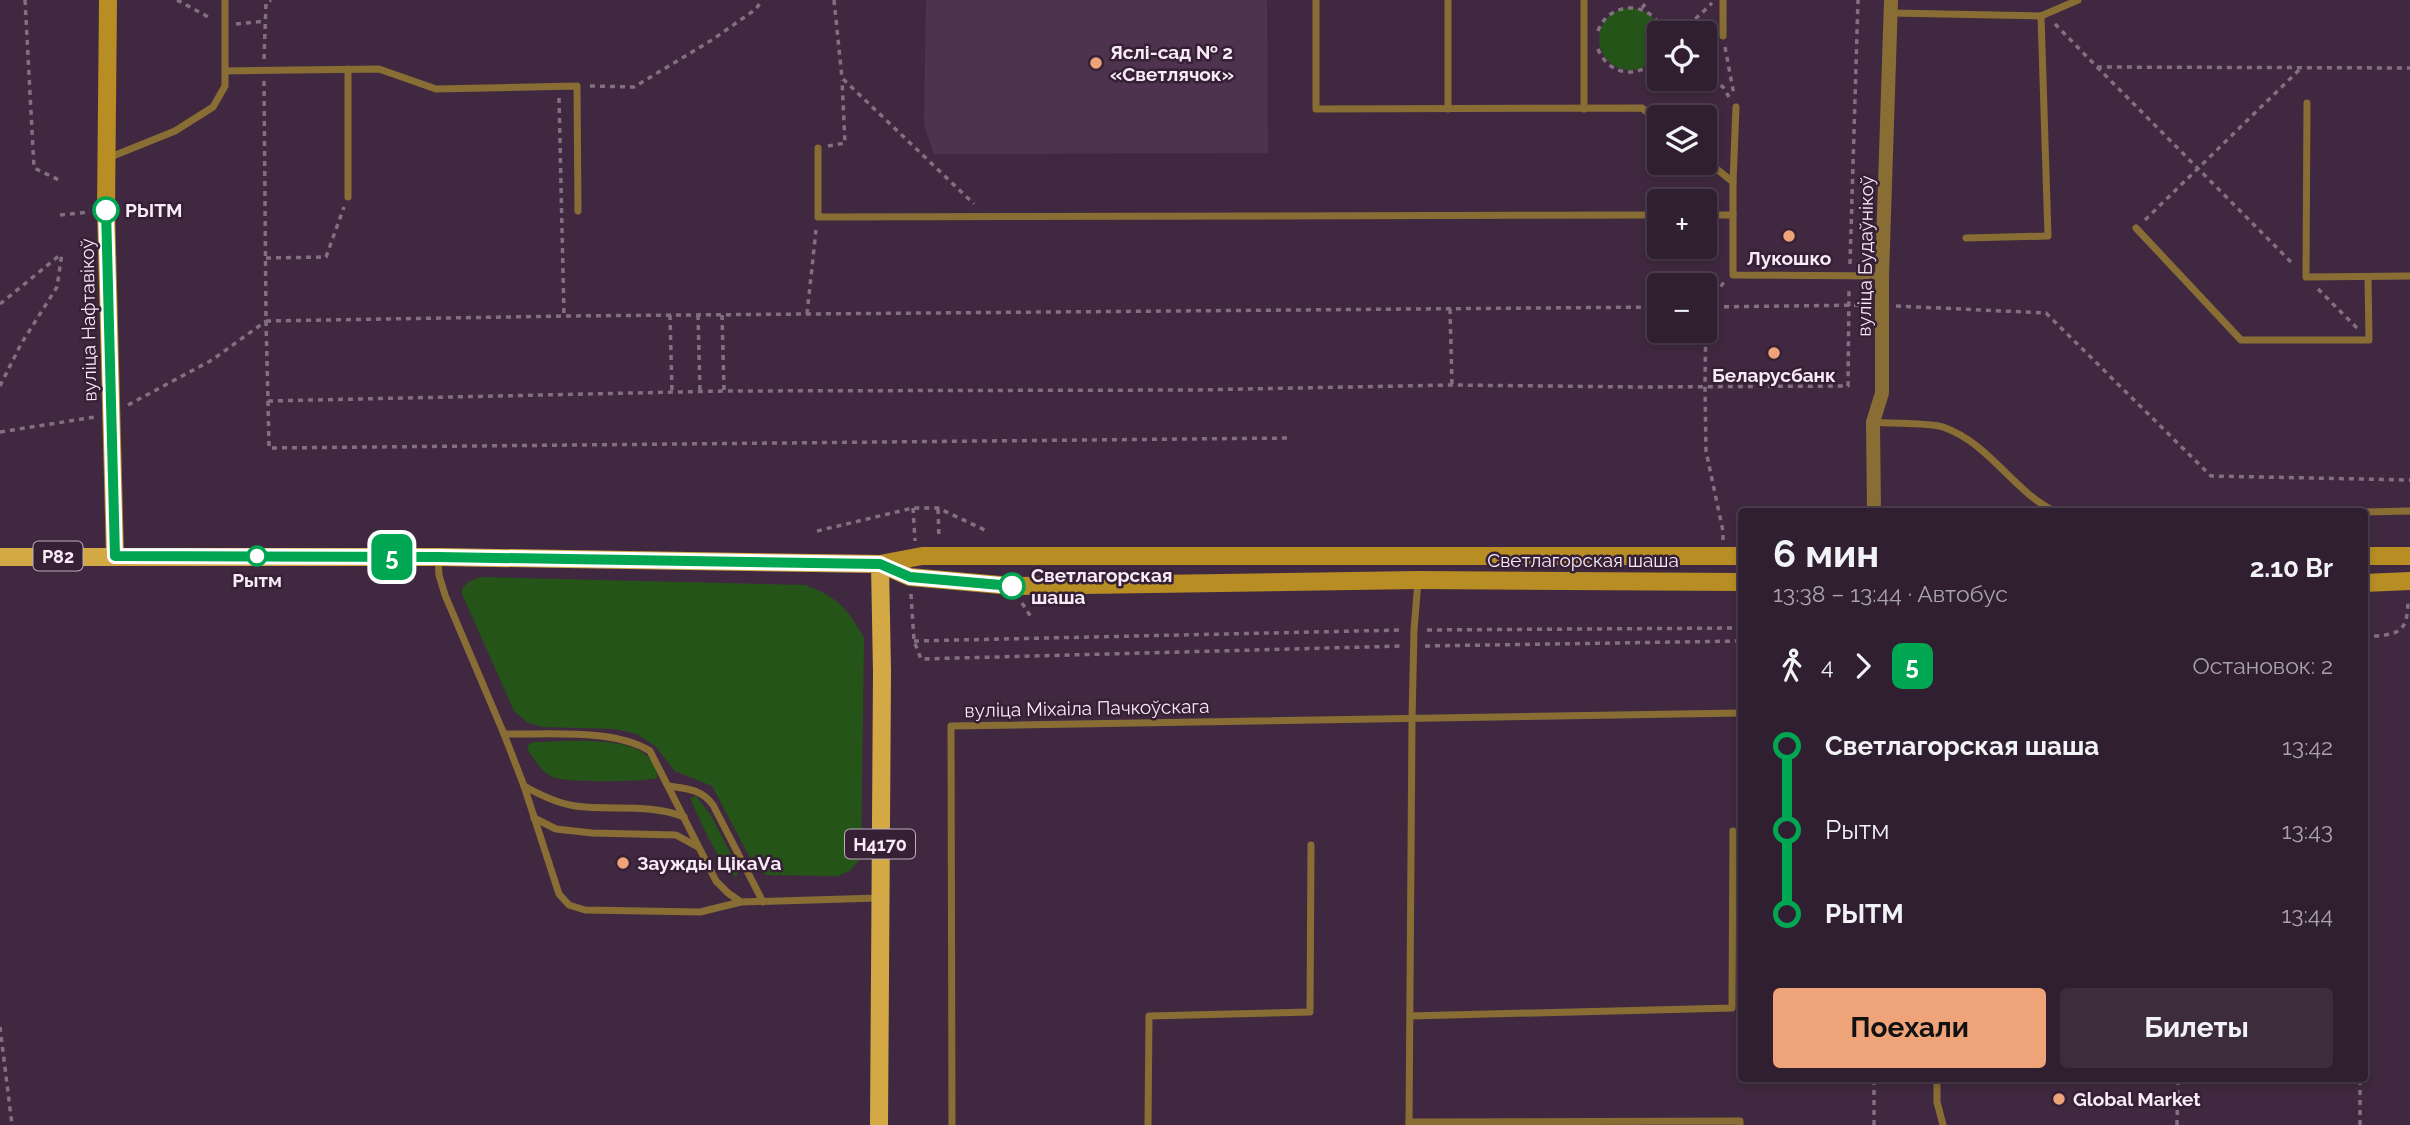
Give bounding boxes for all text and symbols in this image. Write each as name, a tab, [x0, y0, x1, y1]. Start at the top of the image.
map controls	[1647, 21, 1717, 343]
button: locate	[1647, 21, 1717, 91]
place label: Яслі-сад № 2 «Светлячок»	[1110, 41, 1234, 85]
marker: Яслі-сад № 2 «Светлячок»	[1088, 55, 1104, 71]
button: layers	[1647, 105, 1717, 175]
street label: вуліца Будаўнікоў	[1853, 175, 1877, 337]
button: +	[1647, 189, 1717, 259]
marker: РЫТМ	[93, 197, 119, 223]
place label: РЫТМ	[125, 199, 183, 221]
marker: Лукошко	[1781, 228, 1797, 244]
street label: вуліца Нафтавікоў	[76, 238, 100, 402]
place label: Лукошко	[1747, 247, 1831, 269]
button: −	[1647, 273, 1717, 343]
marker: Беларусбанк	[1766, 345, 1782, 361]
place label: Беларусбанк	[1712, 364, 1836, 386]
text: 6 мин	[1773, 531, 1879, 576]
line badge: 5	[369, 534, 415, 580]
road number: Р82	[34, 542, 82, 570]
text: 5	[385, 542, 399, 571]
marker: Рытм	[247, 546, 267, 566]
street label: Светлагорская шаша	[1487, 549, 1679, 571]
text: 2.10 Br	[2250, 553, 2333, 583]
place label: Светлагорская шаша	[1031, 564, 1172, 608]
place label: Рытм	[232, 569, 282, 591]
marker: Светлагорская шаша	[999, 573, 1025, 599]
text: 13:38 – 13:44 · Автобус	[1773, 580, 2008, 607]
icon: walk	[1773, 647, 1811, 685]
icon: forward	[1844, 647, 1882, 685]
text: 5	[1906, 651, 1919, 680]
text: 4	[1821, 652, 1834, 679]
text: Остановок: 2	[2192, 652, 2333, 679]
street label: вуліца Міхаіла Пачкоўскага	[964, 695, 1210, 721]
text: Светлагорская шаша	[1825, 731, 2099, 761]
text: 13:42	[2282, 733, 2333, 760]
text: Рытм	[1825, 815, 1889, 845]
text: 13:43	[2282, 817, 2333, 844]
road number: Н4170	[845, 830, 915, 858]
place label: Заужды ЦікаVа	[637, 852, 781, 874]
marker: Заужды ЦікаVа	[615, 855, 631, 871]
text: РЫТМ	[1825, 899, 1904, 929]
text: 13:44	[2281, 901, 2333, 928]
button: Поехали	[1773, 988, 2046, 1068]
button: Билеты	[2060, 988, 2333, 1068]
place label: Global Market	[2073, 1088, 2201, 1110]
marker: Global Market	[2051, 1091, 2067, 1107]

